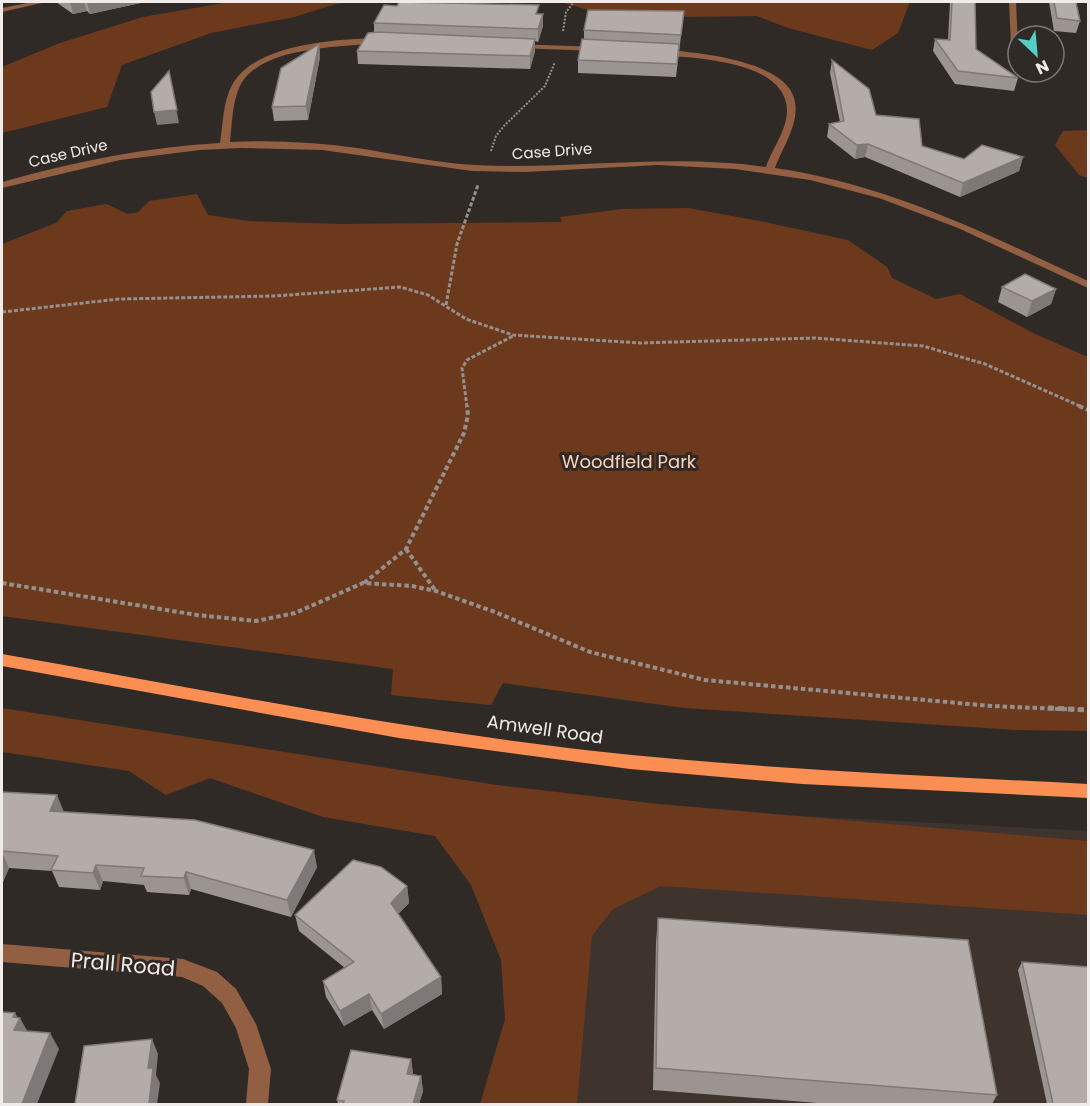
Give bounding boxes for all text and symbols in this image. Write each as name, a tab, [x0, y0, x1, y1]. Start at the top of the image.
north arrow	[1006, 24, 1066, 84]
text: N	[1032, 54, 1053, 80]
street label: Case Drive	[26, 134, 110, 172]
street label: Case Drive	[511, 138, 593, 164]
park label: Woodfield Park	[562, 449, 697, 474]
street label: Amwell Road	[485, 708, 605, 750]
street label: Prall Road	[70, 945, 176, 983]

